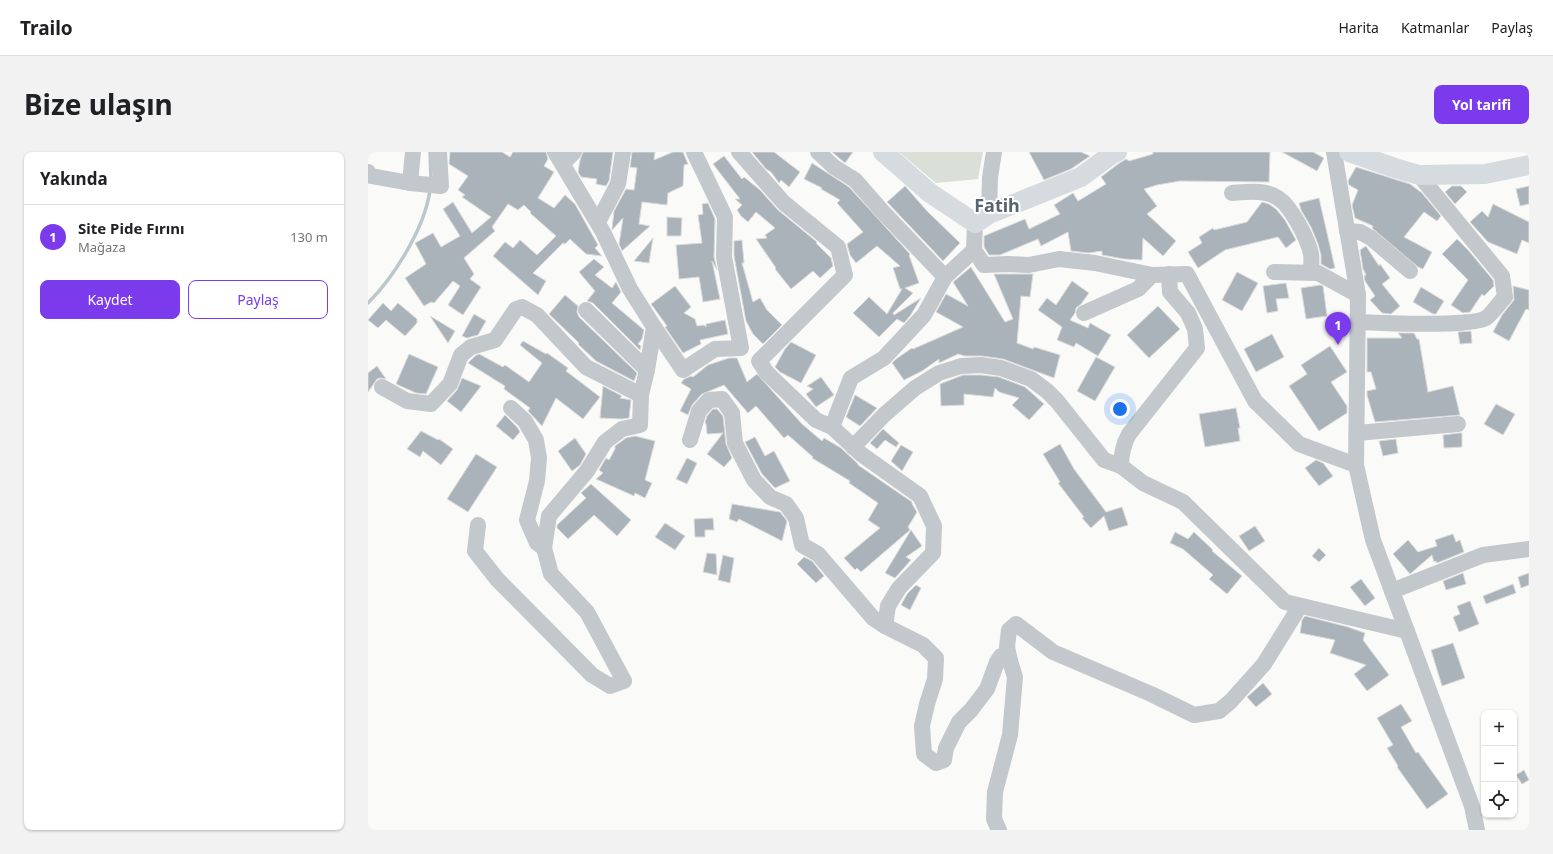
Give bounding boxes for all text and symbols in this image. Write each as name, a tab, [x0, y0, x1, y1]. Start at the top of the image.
text: Trailo	[20, 15, 73, 41]
text: Harita	[1338, 18, 1379, 37]
text: Katmanlar	[1401, 18, 1469, 37]
text: Paylaş	[1491, 18, 1533, 37]
text: Bize ulaşın	[24, 85, 173, 123]
button: Yol tarifi	[1434, 85, 1529, 124]
text: Yakında	[40, 167, 108, 190]
district label: Fatih	[974, 193, 1020, 217]
text: Site Pide Fırını	[78, 218, 184, 238]
text: 1	[49, 228, 57, 246]
text: 130 m	[290, 228, 328, 246]
text: Mağaza	[78, 238, 126, 256]
button: Kaydet	[40, 280, 180, 319]
button: Paylaş	[188, 280, 328, 319]
pin: 1	[1325, 312, 1351, 345]
your location	[1110, 399, 1130, 419]
map controls	[1481, 710, 1517, 818]
button: +	[1481, 710, 1517, 746]
button: −	[1481, 746, 1517, 782]
button: locate	[1481, 782, 1517, 818]

